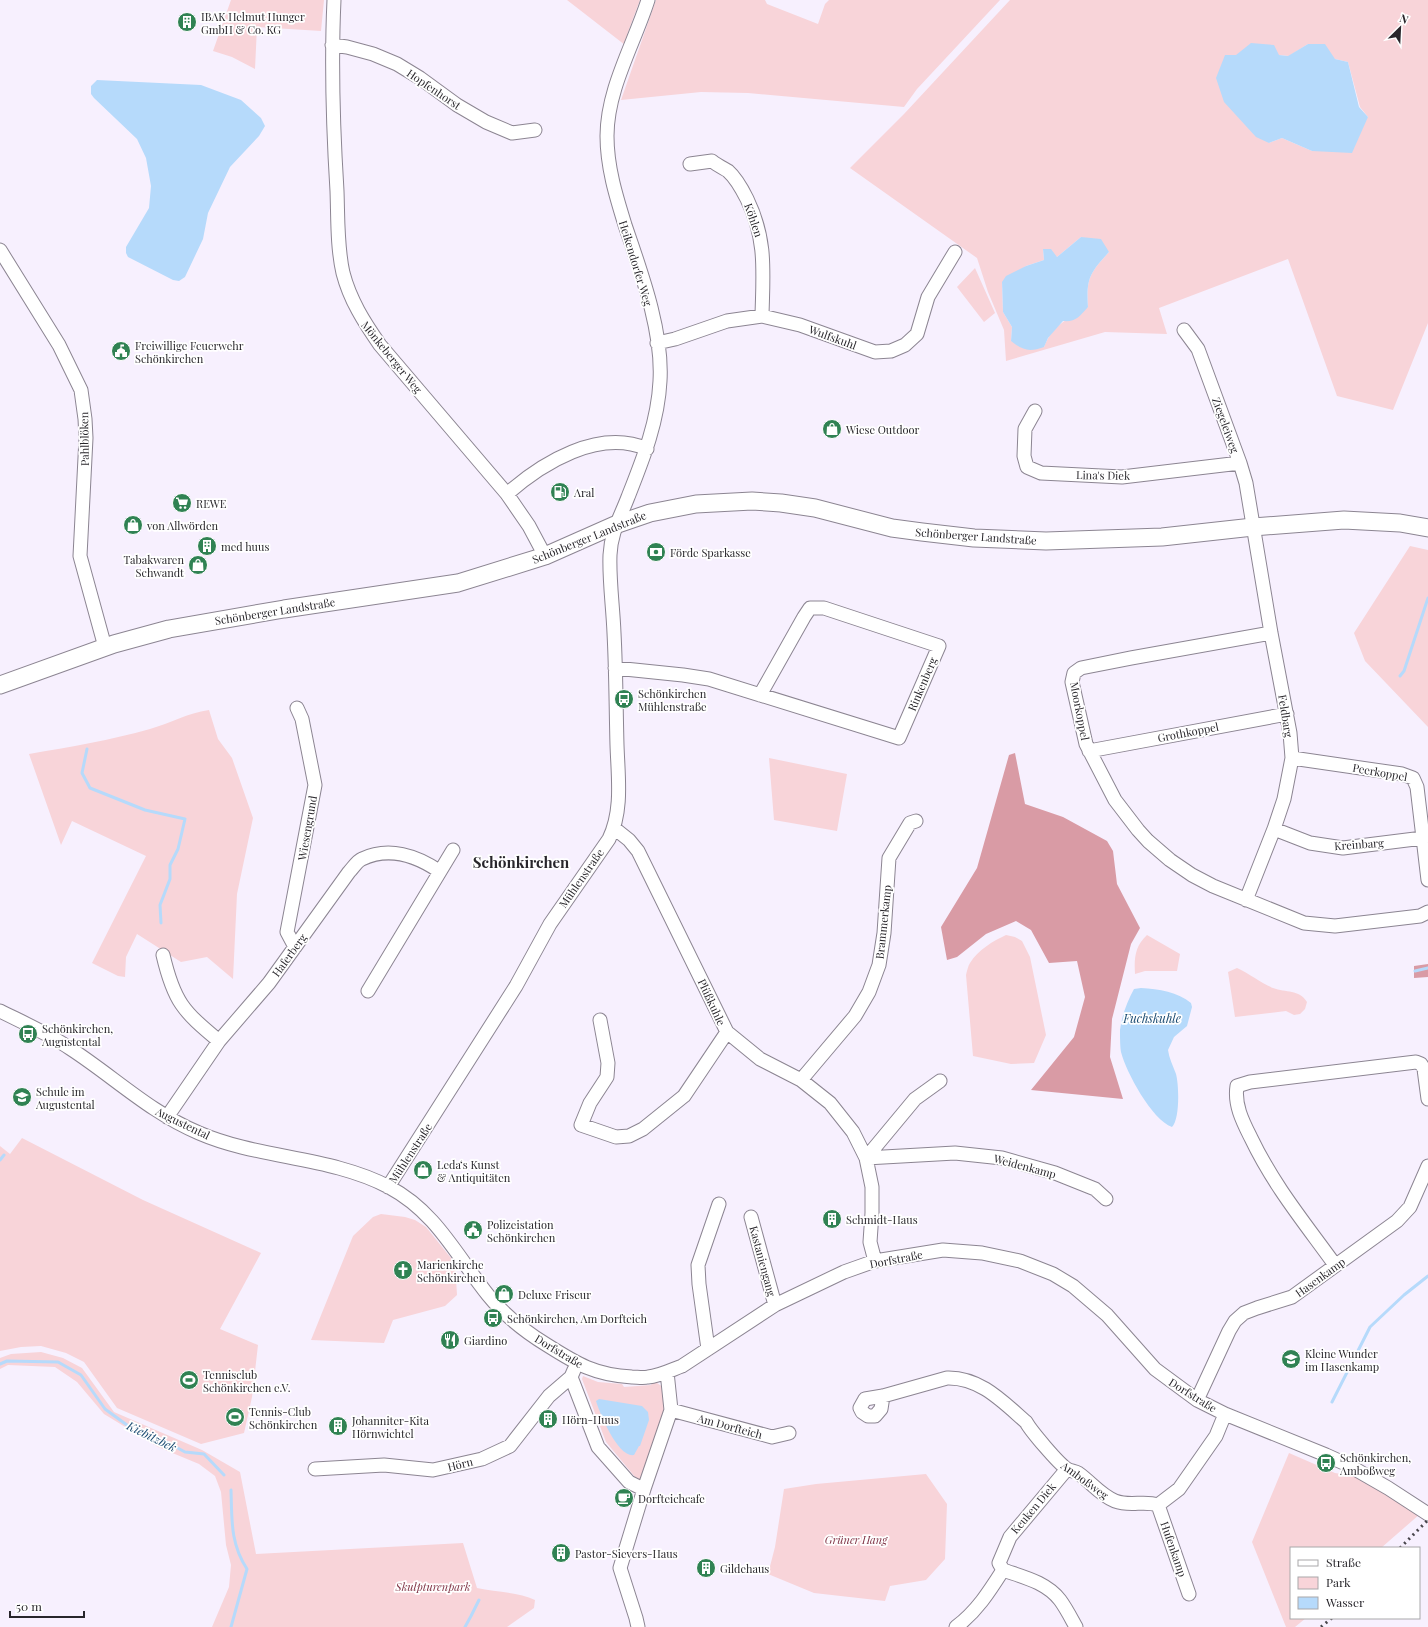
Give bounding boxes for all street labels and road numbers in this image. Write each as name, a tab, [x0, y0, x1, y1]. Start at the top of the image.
street label: Hopfenhorst	[404, 65, 464, 113]
street label: Köhlen	[741, 201, 767, 239]
street label: Heikendorfer Weg	[616, 218, 656, 308]
street label: Mönkeberger Weg	[358, 318, 426, 396]
street label: Wulfskuhl	[806, 321, 859, 353]
street label: Ziegeleiweg	[1209, 395, 1243, 455]
street label: Pahlblöken	[76, 411, 92, 466]
street label: Lina's Diek	[1076, 467, 1130, 483]
street label: Schönberger Landstraße	[530, 507, 649, 567]
street label: Schönberger Landstraße	[915, 524, 1038, 548]
street label: Schönberger Landstraße	[214, 594, 337, 628]
street label: Rinkenberg	[904, 655, 940, 713]
street label: Moorkoppel	[1067, 680, 1093, 742]
street label: Feldbarg	[1275, 693, 1297, 739]
street label: Grothkoppel	[1156, 719, 1220, 745]
street label: Peerkoppel	[1351, 760, 1409, 784]
street label: Wiesengrund	[294, 794, 320, 863]
street label: Kreinbarg	[1334, 835, 1384, 853]
street label: Mühlenstraße	[555, 845, 607, 910]
street label: Brammerkamp	[872, 884, 894, 960]
street label: Haferberg	[268, 930, 310, 980]
street label: Plüßkuhle	[695, 976, 730, 1028]
street label: Augustental	[152, 1103, 213, 1143]
street label: Mühlenstraße	[385, 1120, 435, 1186]
street label: Weidenkamp	[991, 1150, 1058, 1182]
street label: Kastaniengang	[746, 1224, 780, 1298]
street label: Dorfstraße	[868, 1246, 924, 1271]
street label: Hasenkamp	[1292, 1254, 1348, 1300]
street label: Dorfstraße	[532, 1331, 586, 1371]
street label: Dorfstraße	[1166, 1374, 1220, 1416]
street label: Am Dorfteich	[695, 1410, 765, 1442]
street label: Hörn	[446, 1454, 475, 1474]
street label: Amboßweg	[1057, 1457, 1112, 1502]
street label: Keuken Diek	[1007, 1479, 1059, 1537]
street label: Hufenkamp	[1158, 1519, 1190, 1579]

